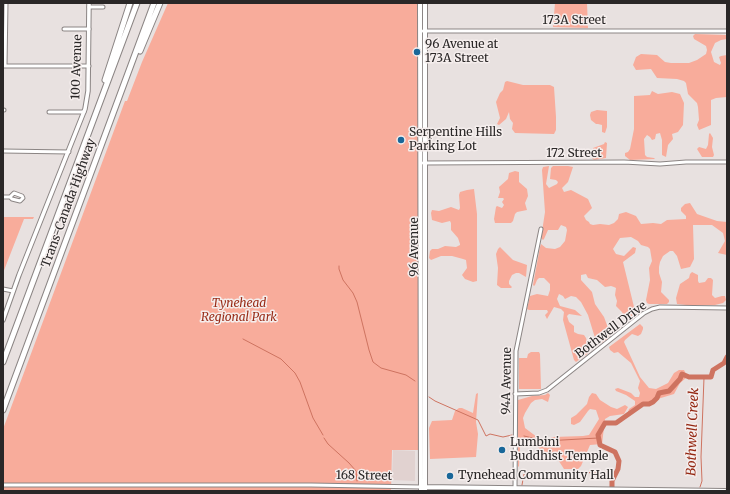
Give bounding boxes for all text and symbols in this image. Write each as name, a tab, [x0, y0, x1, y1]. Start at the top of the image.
street label: 173A Street	[542, 14, 606, 28]
street label: 100 Avenue	[69, 34, 85, 100]
place label: 96 Avenue at 173A Street	[425, 38, 498, 66]
marker: 96 Avenue at 173A Street	[412, 47, 422, 57]
place label: Serpentine Hills Parking Lot	[409, 126, 502, 154]
marker: Serpentine Hills Parking Lot	[396, 135, 406, 145]
street label: Trans-Canada Highway	[39, 136, 99, 270]
street label: 172 Street	[546, 147, 602, 161]
street label: 96 Avenue	[408, 217, 422, 277]
park label: Tynehead Regional Park	[201, 297, 277, 325]
street label: Bothwell Drive	[573, 299, 649, 361]
street label: 94A Avenue	[499, 347, 515, 415]
water label: Bothwell Creek	[684, 388, 702, 476]
place label: Lumbini Buddhist Temple	[510, 436, 608, 464]
marker: Lumbini Buddhist Temple	[497, 445, 507, 455]
street label: 168 Street	[336, 468, 392, 484]
place label: Tynehead Community Hall	[458, 469, 614, 483]
marker: Tynehead Community Hall	[445, 471, 455, 481]

